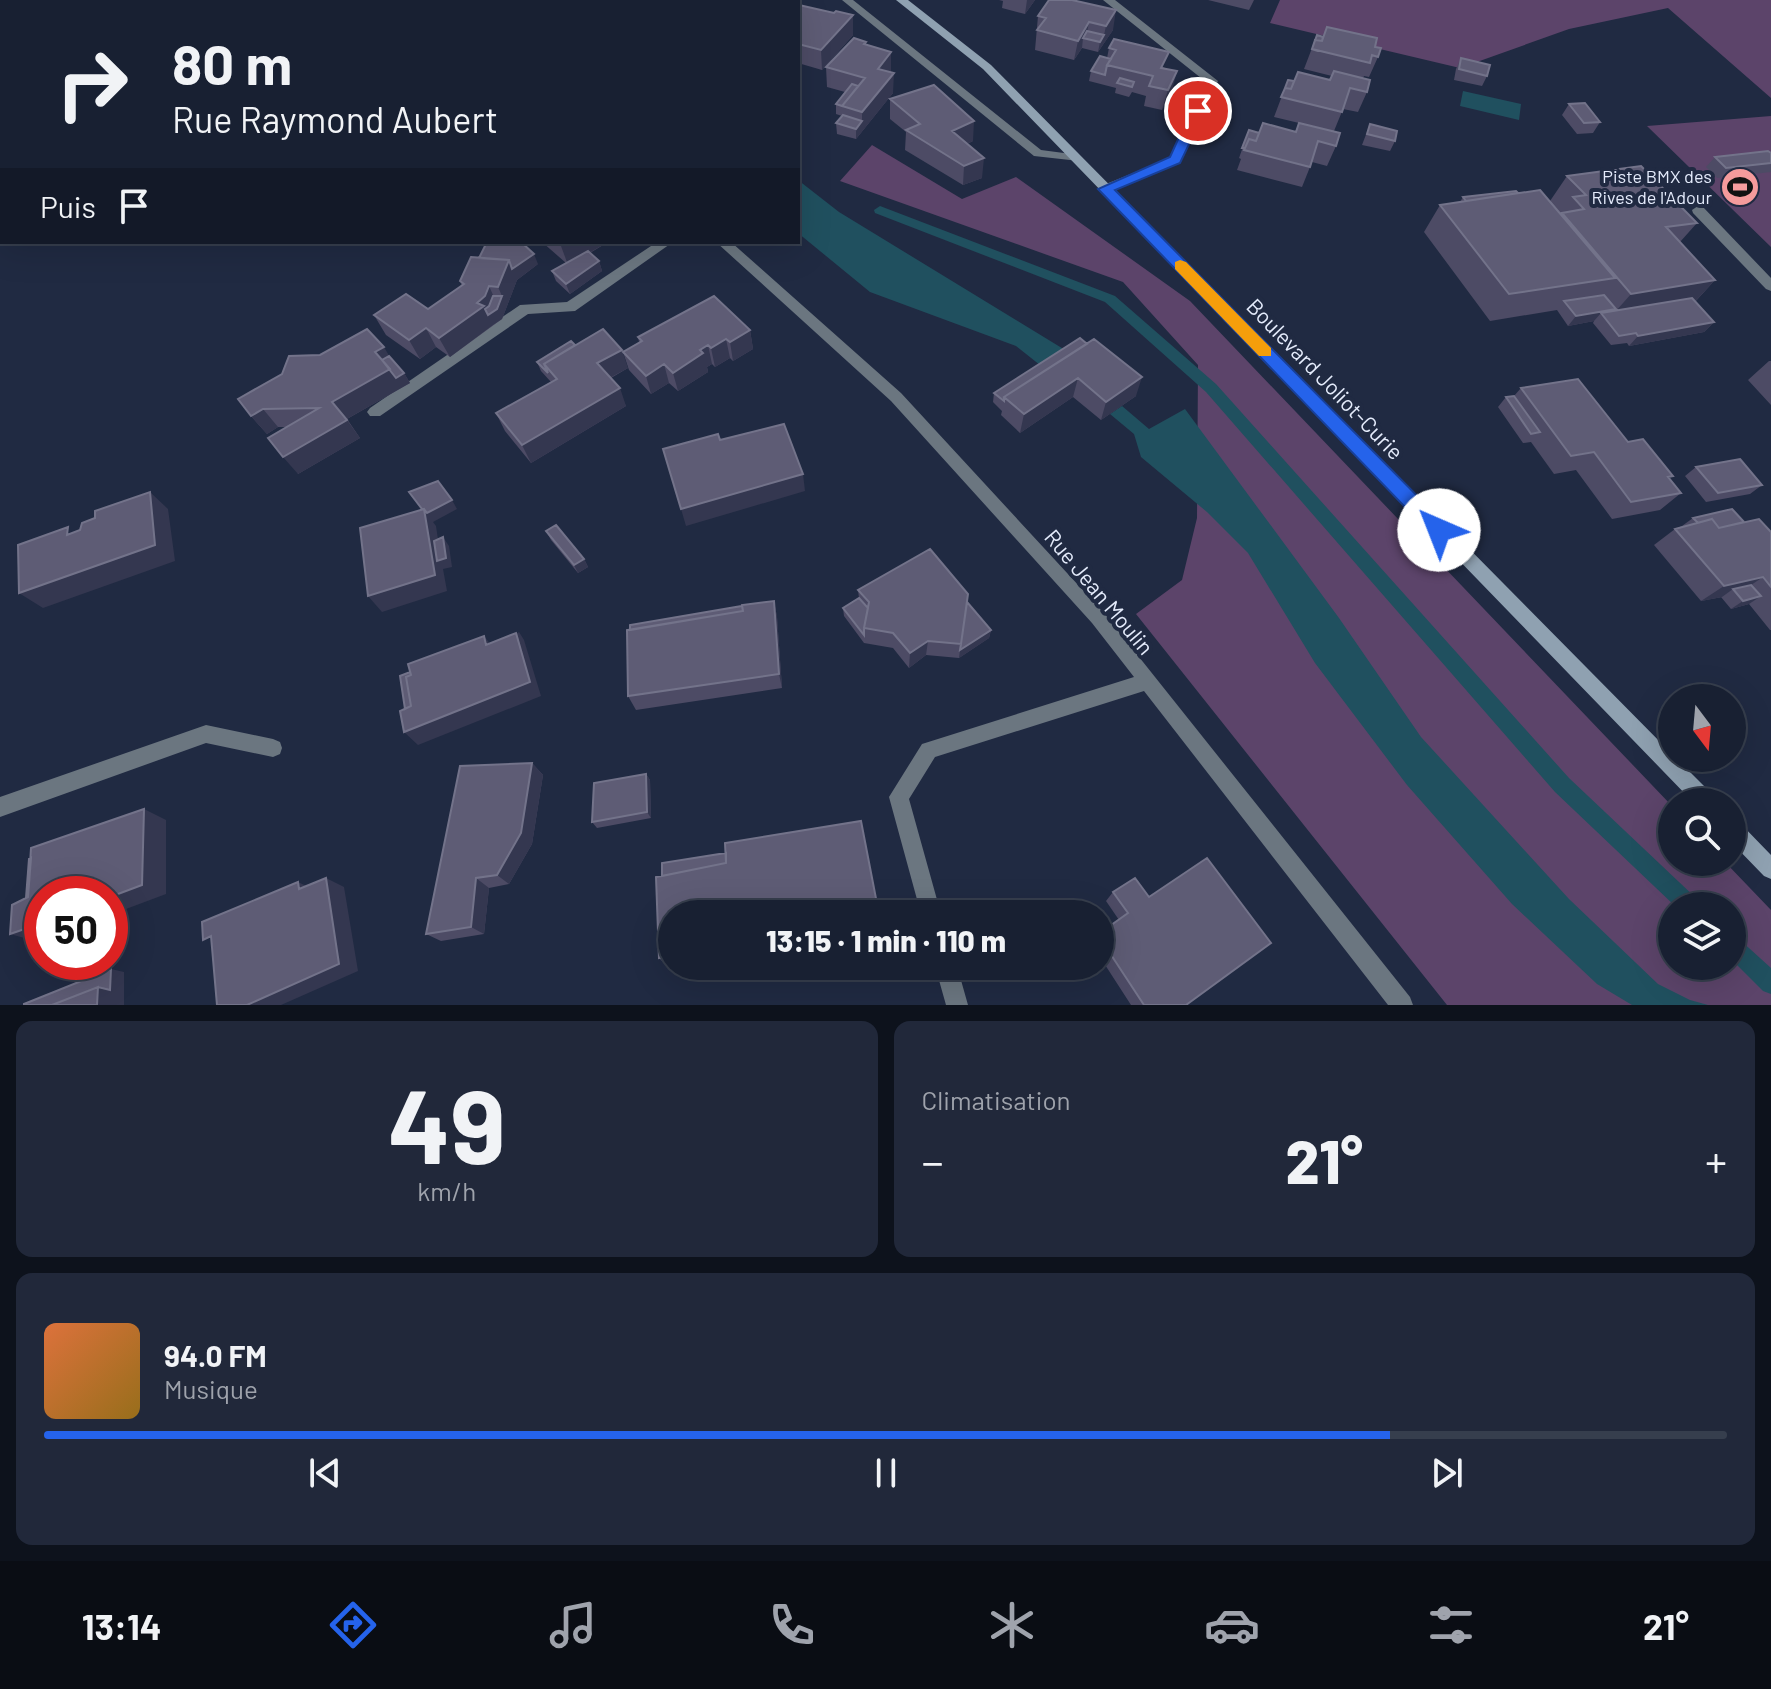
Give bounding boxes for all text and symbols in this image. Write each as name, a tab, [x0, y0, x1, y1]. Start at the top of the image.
text: 80 m	[172, 29, 292, 96]
icon: right	[40, 32, 144, 136]
pin	[1164, 77, 1232, 145]
icon: arrive	[1176, 89, 1220, 133]
text: Rue Raymond Aubert	[172, 97, 498, 140]
place label: Piste BMX des Rives de l'Adour	[1591, 165, 1712, 208]
sports icon: Piste BMX des Rives de l'Adour	[1719, 166, 1761, 208]
icon: arrive	[112, 184, 156, 228]
text: Puis	[40, 188, 96, 224]
street label: Boulevard Joliot-Curie	[1242, 292, 1409, 464]
position arrow	[1397, 488, 1481, 572]
street label: Rue Jean Moulin	[1040, 524, 1160, 659]
north arrow	[1658, 684, 1746, 772]
map controls	[1658, 684, 1746, 980]
button: search	[1658, 788, 1746, 876]
speed limit sign: 50	[24, 876, 128, 980]
button: layers	[1658, 892, 1746, 980]
text: 13:15 · 1 min · 110 m	[766, 922, 1006, 958]
text: 49	[388, 1060, 506, 1185]
text: Climatisation	[922, 1084, 1071, 1115]
text: 21°	[1285, 1124, 1363, 1196]
text: −	[922, 1134, 944, 1187]
text: +	[1705, 1134, 1727, 1187]
text: km/h	[417, 1175, 476, 1206]
text: 94.0 FM	[164, 1337, 267, 1373]
text: Musique	[164, 1373, 258, 1404]
icon: previous	[303, 1451, 347, 1495]
icon: pause	[864, 1451, 908, 1495]
icon: next	[1425, 1451, 1469, 1495]
icon: directions	[325, 1597, 381, 1653]
icon: music	[545, 1597, 601, 1653]
icon: phone	[764, 1597, 820, 1653]
icon: climate	[984, 1597, 1040, 1653]
icon: car	[1204, 1597, 1260, 1653]
icon: filters	[1423, 1597, 1479, 1653]
text: 13:14	[82, 1604, 162, 1647]
text: 21°	[1643, 1604, 1689, 1647]

